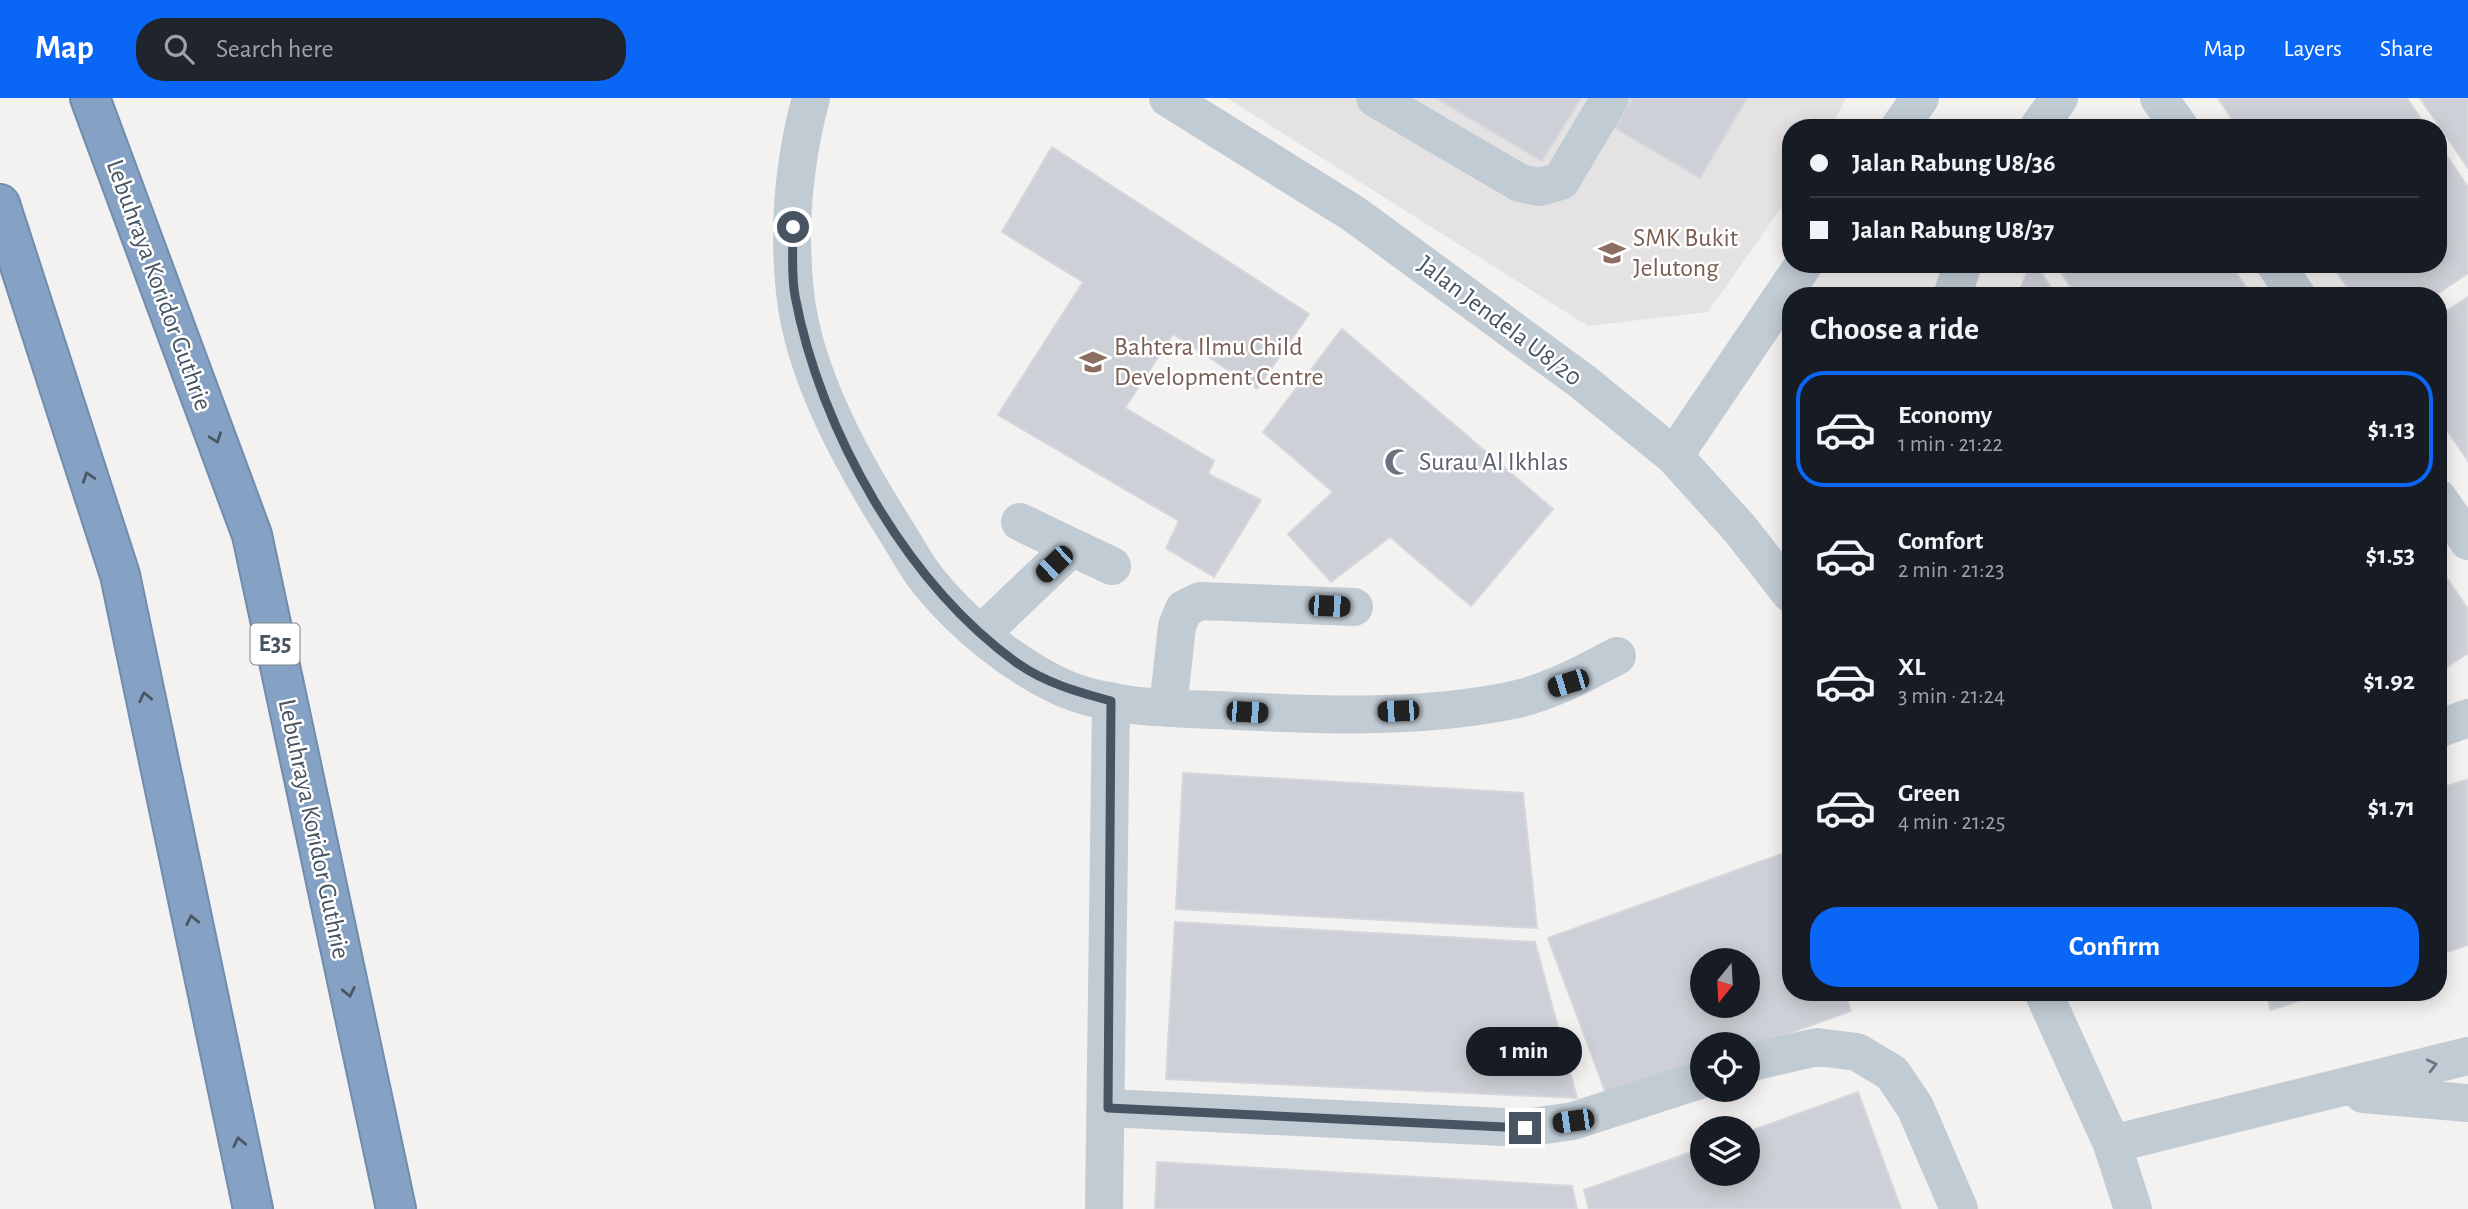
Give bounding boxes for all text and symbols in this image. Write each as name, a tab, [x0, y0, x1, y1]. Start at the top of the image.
search box	[136, 18, 626, 81]
icon: search	[160, 30, 198, 68]
text: Map	[35, 32, 94, 65]
text: Search here	[216, 36, 334, 62]
text: Map	[2203, 37, 2245, 61]
text: Layers	[2283, 37, 2342, 61]
text: Share	[2380, 37, 2433, 61]
text: Jalan Rabung U8/36	[1852, 150, 2055, 176]
street label: Lebuhraya Koridor Guthrie	[101, 156, 217, 414]
route start	[777, 211, 809, 243]
text: Jalan Rabung U8/37	[1852, 217, 2054, 243]
place label: SMK Bukit Jelutong	[1633, 225, 1738, 281]
school or university icon: SMK Bukit Jelutong	[1597, 238, 1627, 268]
street label: Jalan Jendela U8/20	[1413, 251, 1587, 391]
text: Choose a ride	[1810, 313, 1979, 345]
place label: Bahtera Ilmu Child Development Centre	[1114, 334, 1323, 390]
school or university icon: Bahtera Ilmu Child Development Centre	[1078, 347, 1108, 377]
icon: car	[1814, 398, 1877, 461]
text: Economy	[1898, 402, 1992, 428]
text: $1.13	[2367, 416, 2415, 442]
one-way arrow	[208, 431, 222, 443]
text: 1 min · 21:22	[1898, 433, 2003, 456]
mosque icon: Surau Al Ikhlas	[1383, 447, 1413, 477]
place label: Surau Al Ikhlas	[1419, 449, 1568, 475]
one-way arrow	[82, 471, 96, 484]
icon: car	[1814, 524, 1877, 587]
text: Comfort	[1898, 528, 1983, 554]
car	[1032, 542, 1077, 586]
text: $1.53	[2366, 542, 2415, 568]
text: 2 min · 21:23	[1898, 559, 2005, 582]
car	[1308, 595, 1351, 617]
road number: E35	[250, 624, 300, 664]
icon: car	[1814, 650, 1877, 713]
text: XL	[1898, 654, 1925, 680]
car	[1545, 667, 1592, 699]
text: $1.92	[2363, 668, 2415, 694]
text: 3 min · 21:24	[1898, 685, 2005, 708]
one-way arrow	[139, 691, 154, 703]
street label: Lebuhraya Koridor Guthrie	[274, 697, 354, 961]
car	[1226, 700, 1269, 724]
car	[1377, 700, 1420, 722]
icon: car	[1814, 776, 1877, 839]
text: Green	[1898, 780, 1960, 806]
text: $1.71	[2367, 794, 2415, 820]
text: 4 min · 21:25	[1898, 811, 2005, 834]
button: Confirm	[1810, 907, 2419, 987]
one-way arrow	[186, 914, 201, 926]
north arrow	[1690, 948, 1760, 1018]
map controls	[1690, 948, 1760, 1186]
one-way arrow	[341, 986, 356, 998]
callout: 1 min	[1467, 1026, 1583, 1076]
button: locate	[1690, 1032, 1760, 1102]
text: 1 min	[1500, 1040, 1548, 1063]
one-way arrow	[2426, 1059, 2438, 1073]
car	[1551, 1108, 1596, 1134]
route end	[1509, 1112, 1541, 1144]
button: layers	[1690, 1116, 1760, 1186]
one-way arrow	[233, 1136, 248, 1148]

